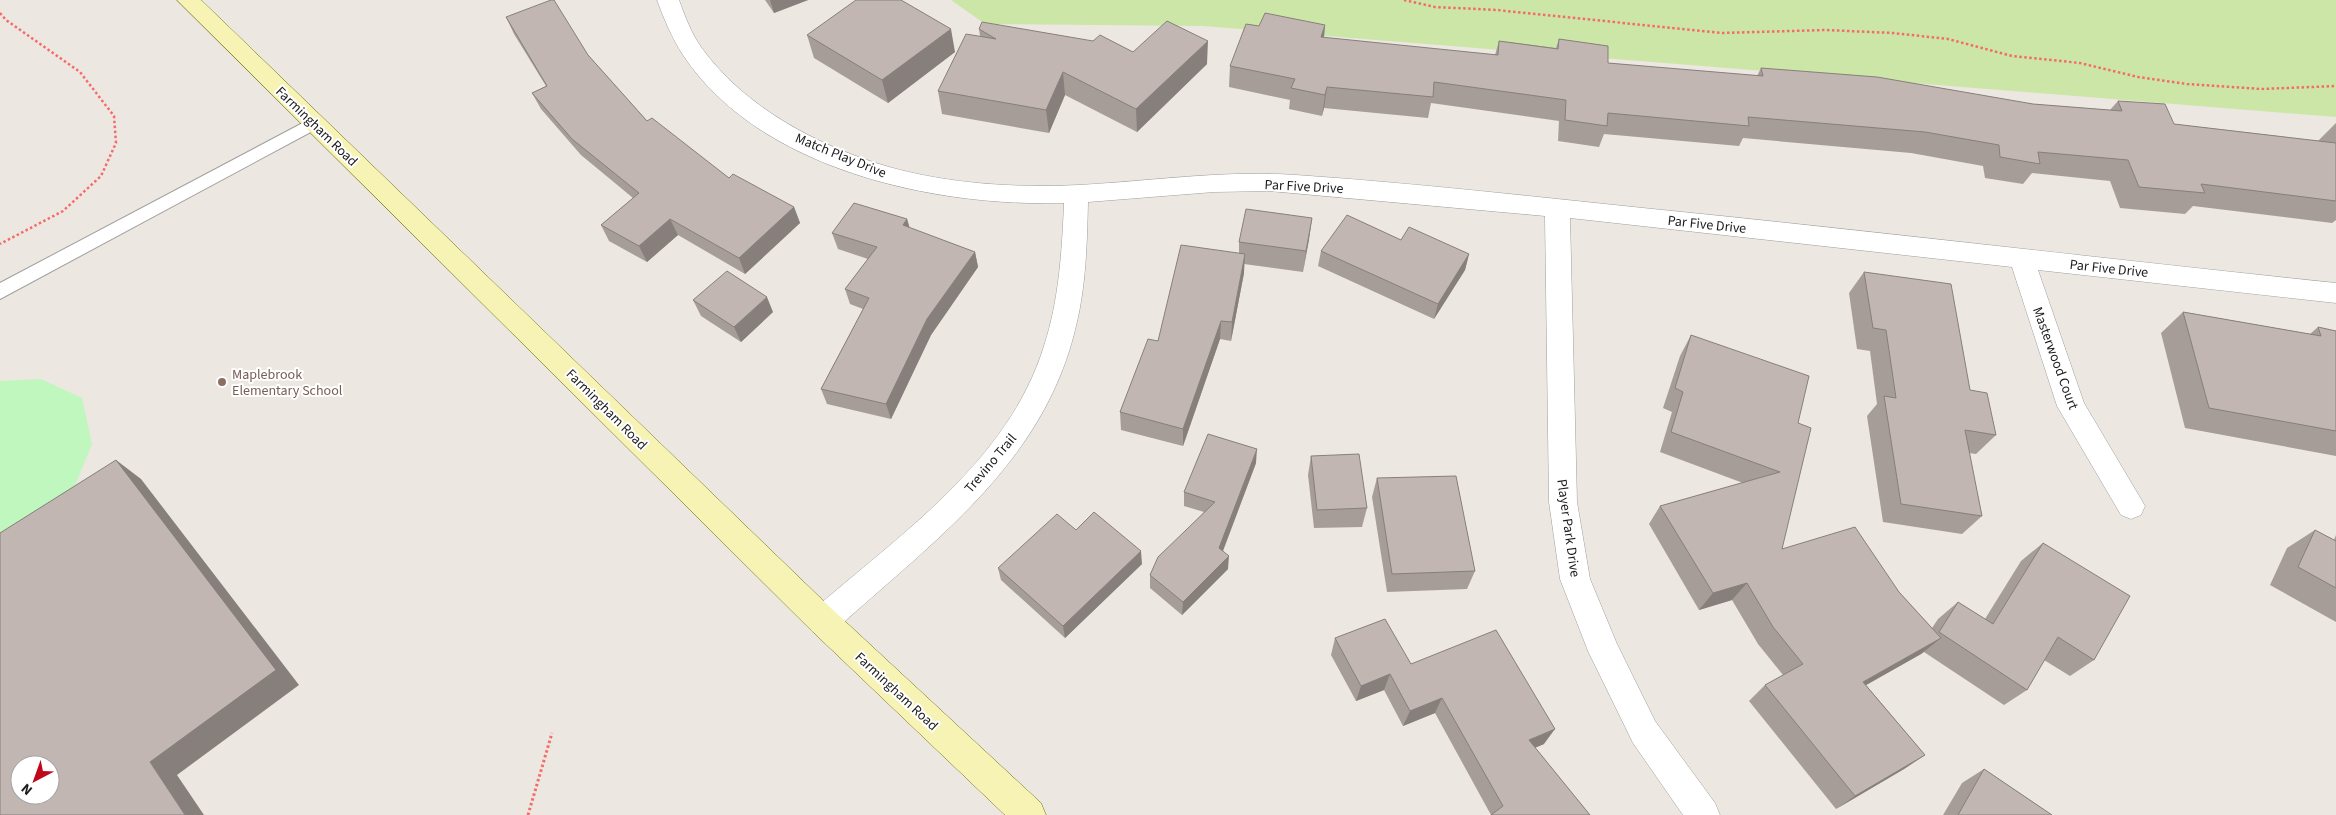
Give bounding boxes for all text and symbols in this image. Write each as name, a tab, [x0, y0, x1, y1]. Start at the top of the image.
street label: Farmingham Road	[271, 82, 362, 171]
street label: Match Play Drive	[792, 129, 889, 183]
street label: Par Five Drive	[1264, 175, 1344, 199]
street label: Par Five Drive	[1667, 211, 1747, 239]
street label: Par Five Drive	[2069, 255, 2149, 283]
street label: Masterwood Court	[2027, 304, 2083, 413]
place label: Maplebrook Elementary School	[232, 365, 343, 401]
street label: Farmingham Road	[561, 365, 651, 455]
marker: Maplebrook Elementary School	[216, 376, 228, 388]
street label: Trevino Trail	[960, 429, 1022, 498]
street label: Player Park Drive	[1551, 478, 1585, 579]
street label: Farmingham Road	[850, 648, 942, 736]
north arrow	[10, 755, 60, 805]
text: N	[17, 778, 37, 800]

